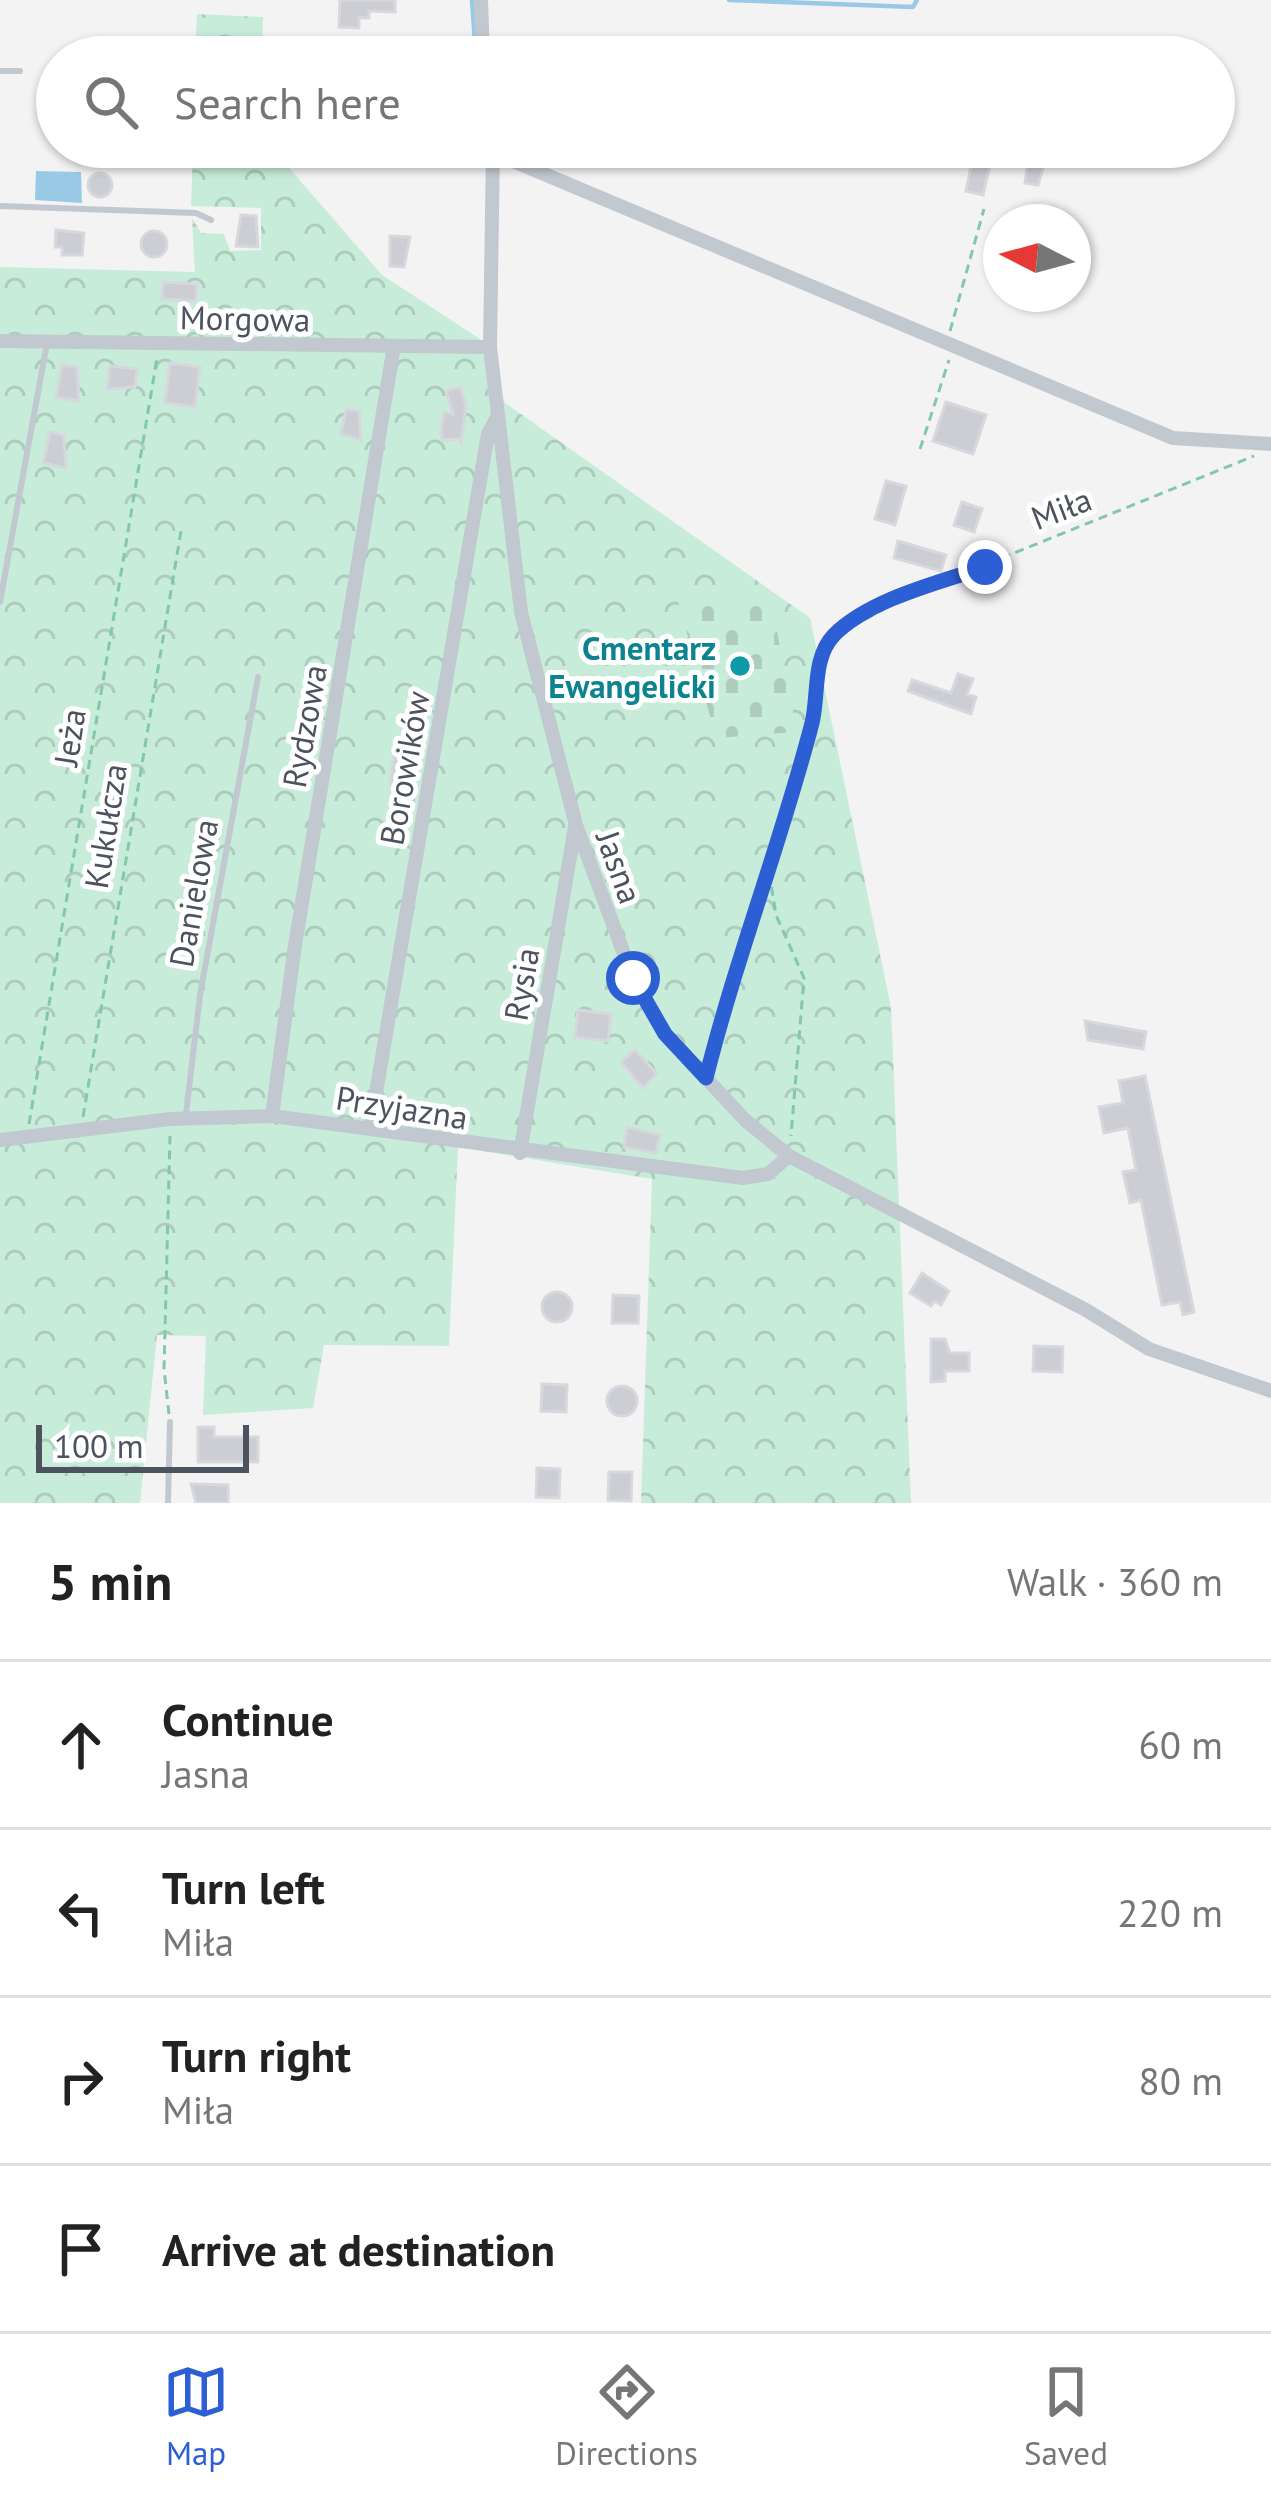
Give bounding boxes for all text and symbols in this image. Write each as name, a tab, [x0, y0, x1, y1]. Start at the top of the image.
search box	[36, 36, 1235, 168]
icon: search	[78, 69, 144, 135]
text: Search here	[174, 73, 401, 131]
north arrow	[983, 204, 1091, 312]
street label: Morgowa	[179, 295, 311, 341]
street label: Miła	[1025, 477, 1097, 539]
route end	[958, 540, 1012, 594]
place label: Cmentarz Ewangelicki	[548, 626, 716, 707]
marker: Cmentarz Ewangelicki	[727, 653, 753, 679]
street label: Rydzowa	[272, 661, 336, 791]
street label: Borowików	[369, 688, 439, 848]
street label: Jeża	[43, 705, 95, 771]
street label: Kukułcza	[74, 761, 136, 891]
street label: Danielowa	[159, 816, 227, 970]
street label: Jasna	[586, 823, 653, 909]
street label: Rysia	[493, 944, 549, 1024]
route start	[606, 951, 660, 1005]
street label: Przyjazna	[333, 1075, 471, 1139]
scale bar	[36, 1419, 249, 1472]
text: 100 m	[54, 1424, 144, 1467]
text: 5 min	[48, 1548, 172, 1614]
text: Walk · 360 m	[1007, 1556, 1223, 1607]
text: Continue	[162, 1690, 334, 1748]
icon: ahead	[48, 1712, 114, 1778]
text: 60 m	[1138, 1719, 1223, 1770]
text: Jasna	[162, 1748, 250, 1799]
text: Turn left	[162, 1858, 325, 1916]
icon: left	[48, 1880, 114, 1946]
text: 220 m	[1117, 1887, 1223, 1938]
text: Miła	[162, 1916, 234, 1967]
text: Turn right	[162, 2026, 351, 2084]
icon: right	[48, 2048, 114, 2114]
text: 80 m	[1138, 2055, 1223, 2106]
text: Miła	[162, 2084, 234, 2135]
icon: arrive	[48, 2216, 114, 2282]
text: Arrive at destination	[162, 2220, 555, 2278]
tab: Map	[163, 2359, 229, 2474]
tab: Directions	[555, 2359, 698, 2474]
tab: Saved	[1024, 2359, 1108, 2474]

